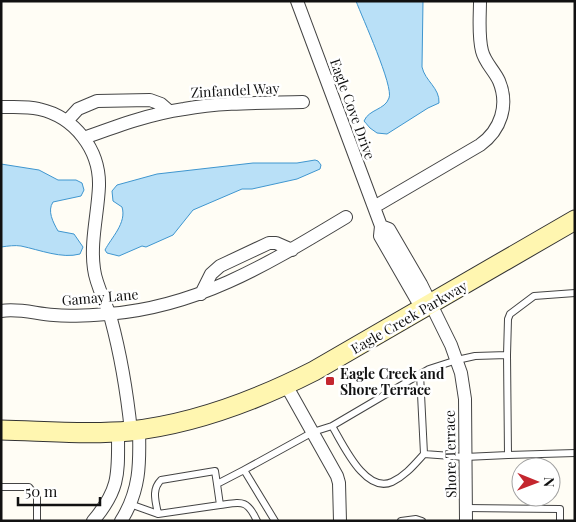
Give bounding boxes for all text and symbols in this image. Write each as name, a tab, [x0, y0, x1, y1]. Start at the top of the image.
street label: Eagle Cove Drive	[326, 56, 380, 162]
street label: Zinfandel Way	[190, 78, 280, 102]
street label: Eagle Creek Parkway	[347, 276, 471, 358]
street label: Gamay Lane	[61, 284, 139, 310]
place label: Eagle Creek and Shore Terrace	[340, 364, 445, 399]
marker: Eagle Creek and Shore Terrace	[324, 375, 336, 387]
street label: Shore Terrace	[440, 410, 460, 498]
north arrow	[511, 457, 561, 507]
scale bar	[18, 474, 100, 506]
text: N	[540, 477, 559, 487]
text: 50 m	[25, 481, 58, 501]

